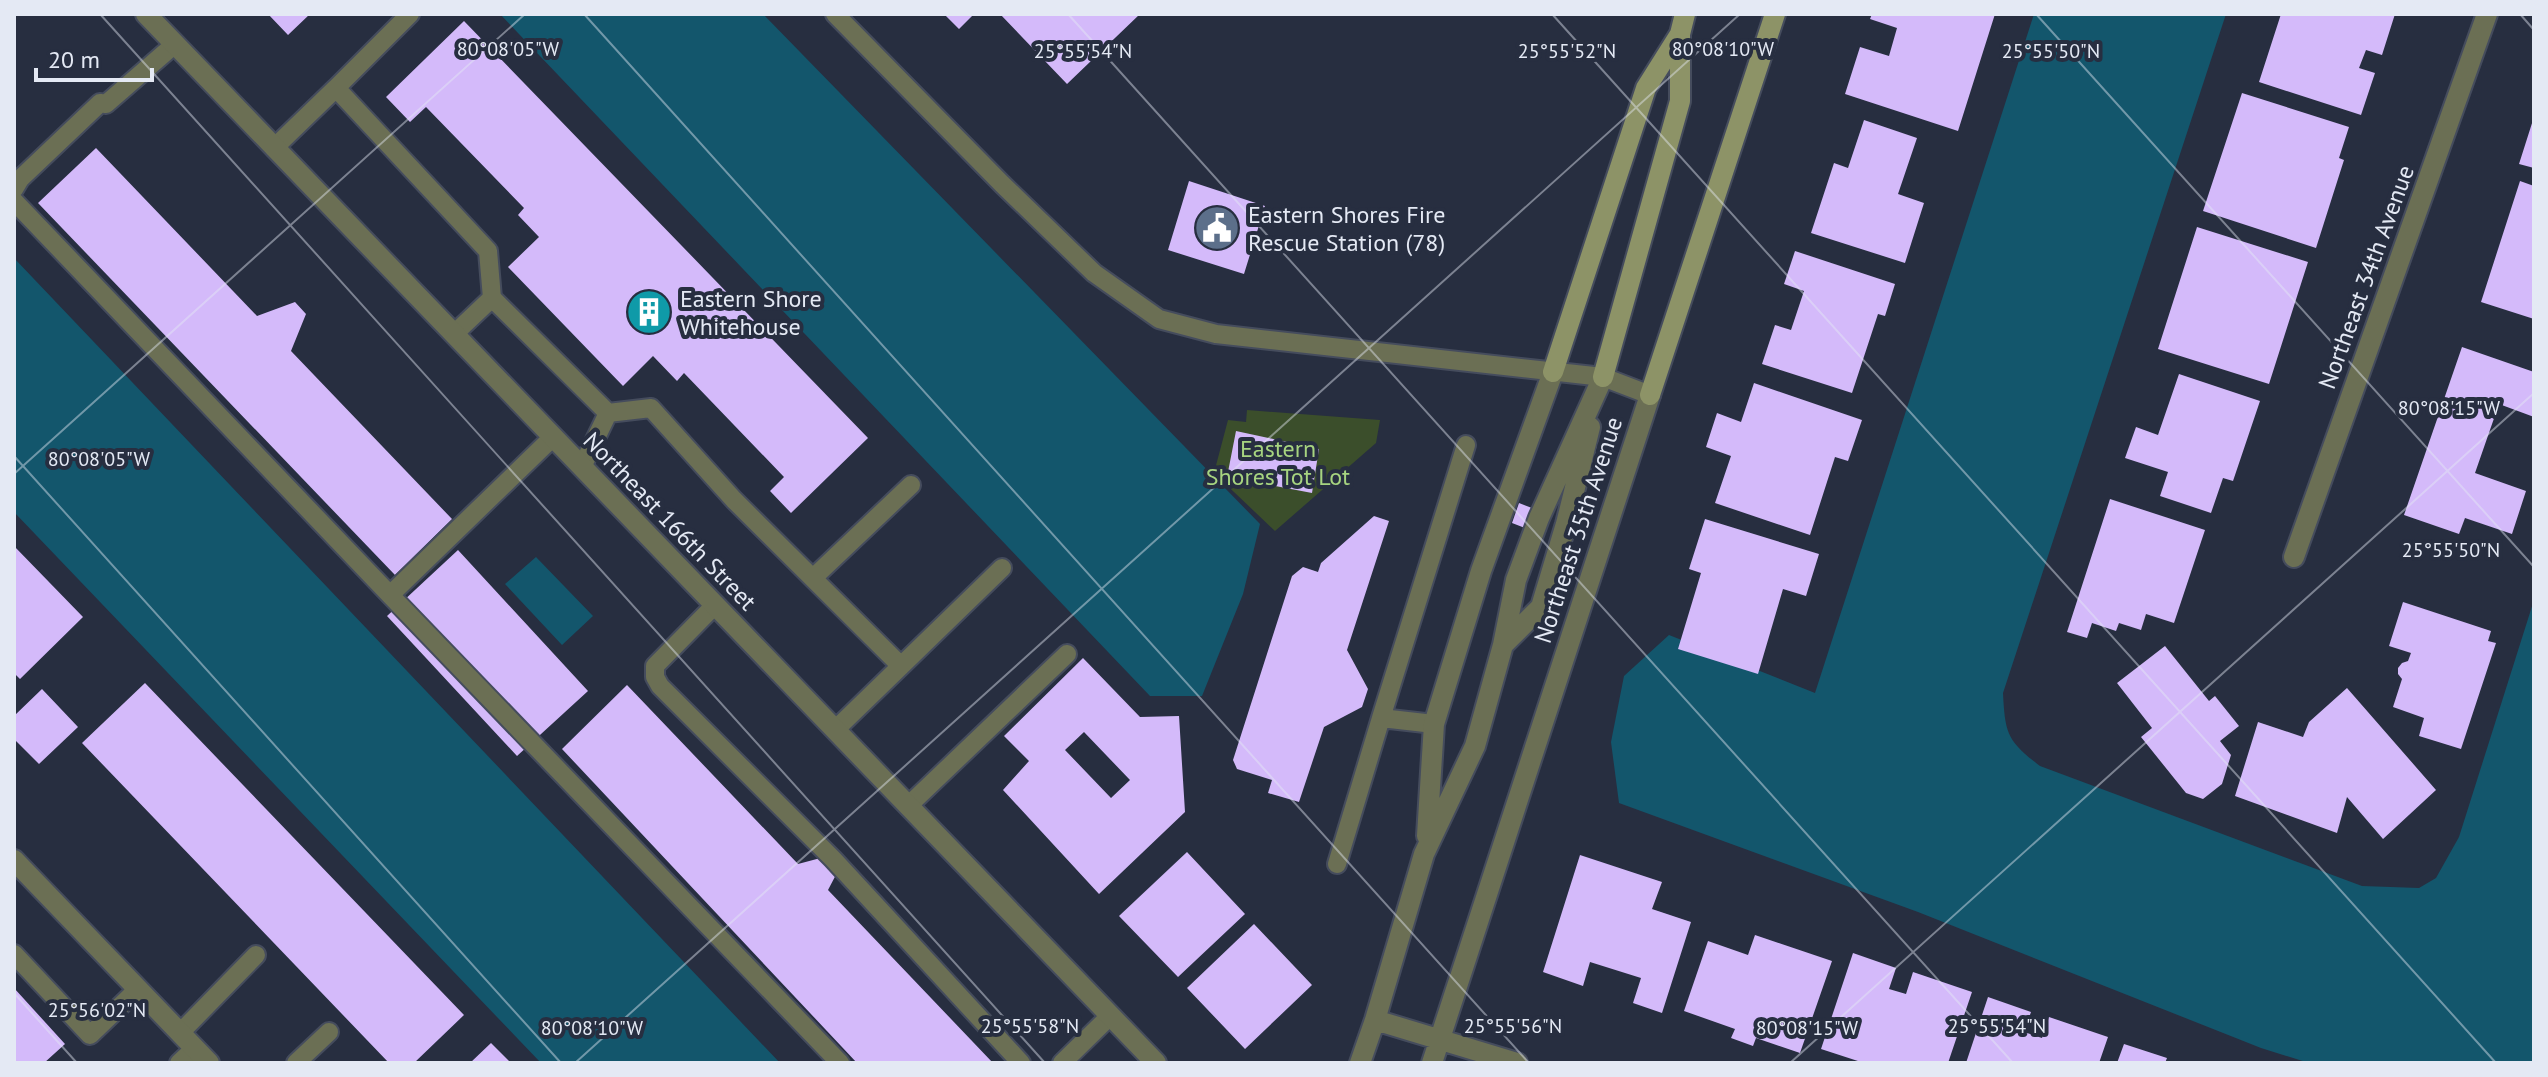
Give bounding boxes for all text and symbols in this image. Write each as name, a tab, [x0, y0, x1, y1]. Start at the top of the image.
scale bar	[36, 32, 152, 82]
text: 80°08'05"W	[457, 36, 560, 62]
text: 80°08'10"W	[1672, 36, 1775, 62]
text: 25°55'54"N	[1034, 38, 1132, 64]
text: 25°55'52"N	[1518, 38, 1616, 64]
text: 25°55'50"N	[2002, 38, 2100, 64]
text: 20 m	[48, 44, 100, 75]
street label: Northeast 34th Avenue	[2311, 161, 2421, 393]
place label: Eastern Shores Fire Rescue Station (78)	[1248, 199, 1445, 258]
public building icon: Eastern Shores Fire Rescue Station (78)	[1193, 204, 1241, 252]
place label: Eastern Shore Whitehouse	[680, 283, 822, 342]
building icon: Eastern Shore Whitehouse	[625, 288, 673, 336]
text: 80°08'15"W	[2398, 395, 2501, 421]
street label: Northeast 35th Avenue	[1527, 413, 1629, 647]
street label: Northeast 166th Street	[577, 425, 763, 617]
park label: Eastern Shores Tot Lot	[1206, 433, 1350, 492]
text: 80°08'05"W	[48, 446, 151, 472]
text: 25°55'50"N	[2402, 537, 2500, 563]
text: 25°56'02"N	[48, 997, 146, 1023]
text: 25°55'58"N	[981, 1013, 1079, 1039]
text: 25°55'56"N	[1464, 1013, 1562, 1039]
text: 25°55'54"N	[1948, 1013, 2046, 1039]
text: 80°08'10"W	[541, 1015, 644, 1041]
text: 80°08'15"W	[1756, 1015, 1859, 1041]

